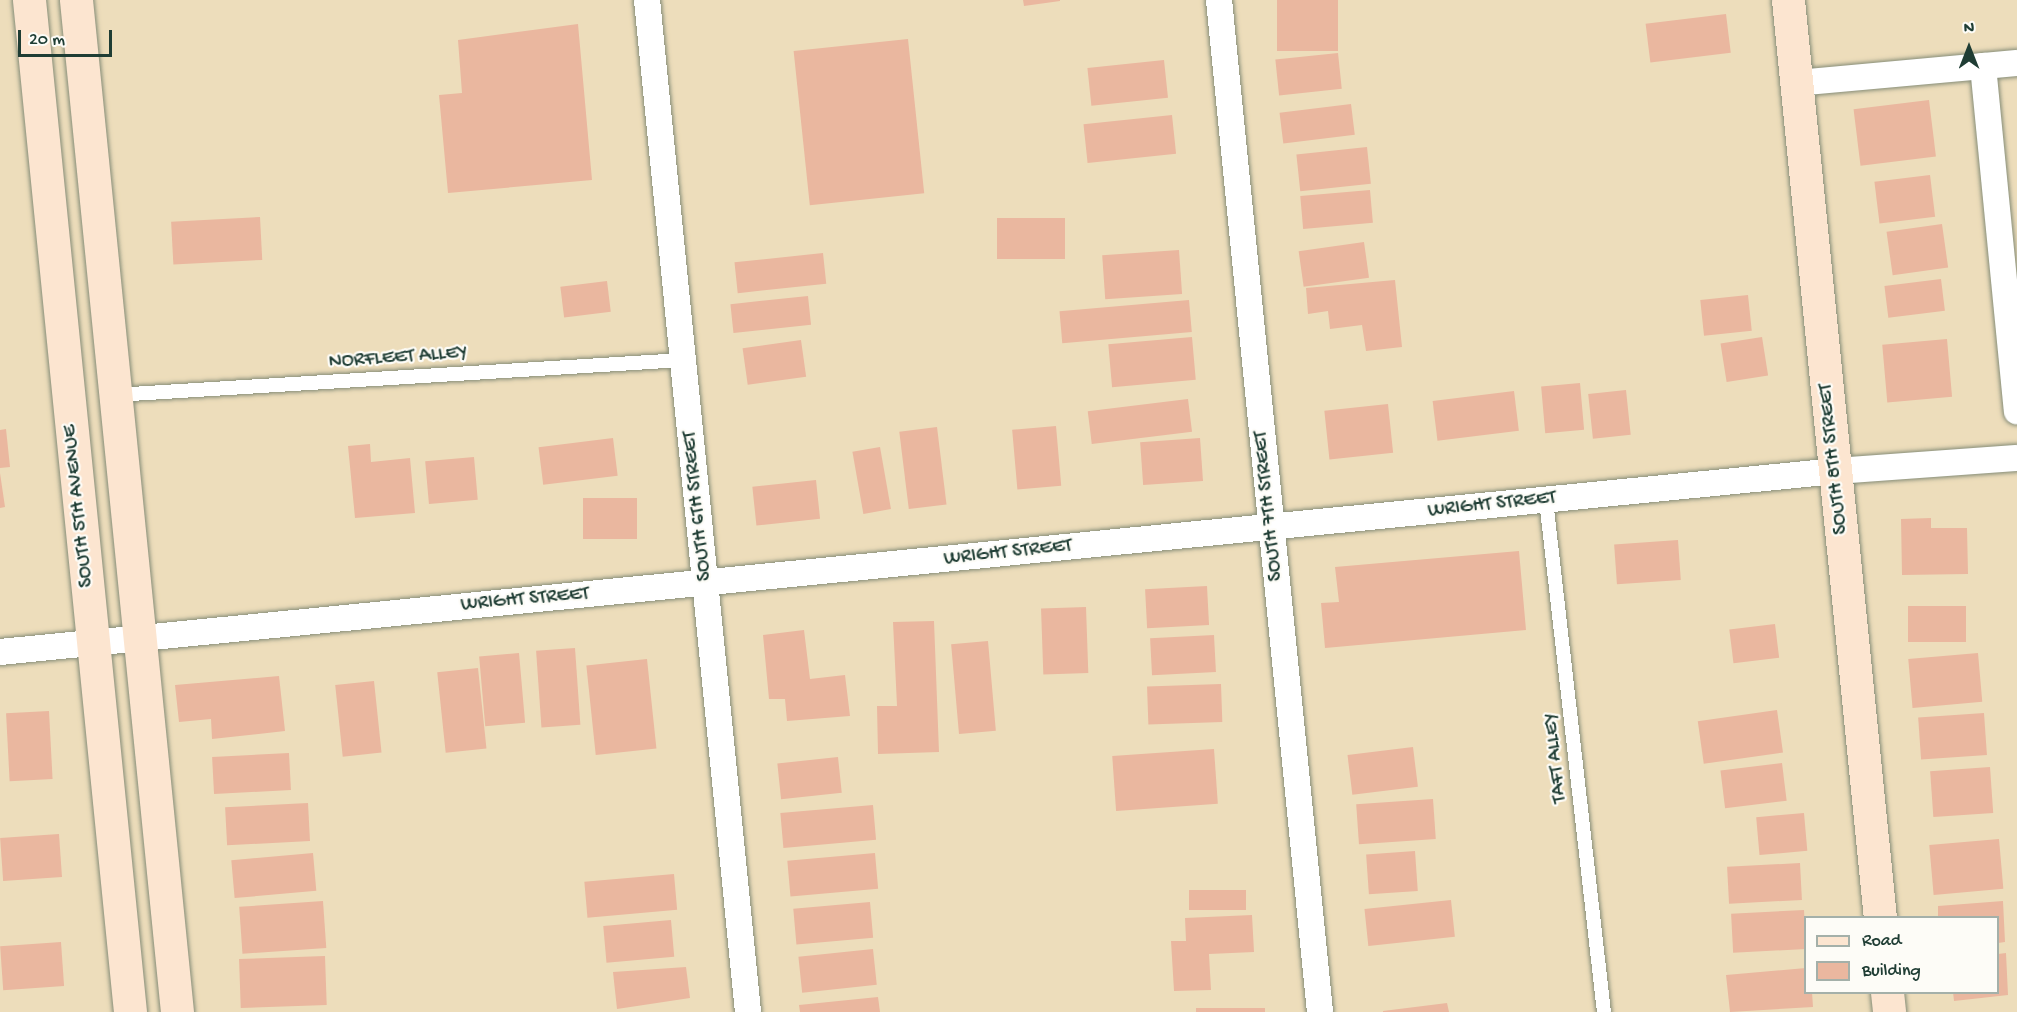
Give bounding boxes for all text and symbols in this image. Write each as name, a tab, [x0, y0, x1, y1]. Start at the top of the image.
scale bar	[21, 18, 116, 56]
north arrow	[1939, 18, 1999, 78]
text: N	[1964, 20, 1974, 39]
text: 20 m	[29, 30, 65, 51]
street label: NORFLEET ALLEY	[328, 341, 468, 375]
street label: SOUTH 8TH STREET	[1814, 382, 1854, 536]
street label: SOUTH 5TH AVENUE	[59, 423, 99, 589]
street label: SOUTH 6TH STREET	[678, 430, 718, 582]
street label: SOUTH 7TH STREET	[1249, 430, 1289, 582]
street label: WRIGHT STREET	[1427, 486, 1557, 524]
street label: WRIGHT STREET	[943, 534, 1073, 572]
street label: WRIGHT STREET	[460, 582, 590, 618]
street label: TAFT ALLEY	[1539, 712, 1573, 804]
legend	[1804, 916, 1999, 994]
text: Road	[1862, 931, 1901, 952]
text: Building	[1862, 961, 1921, 982]

